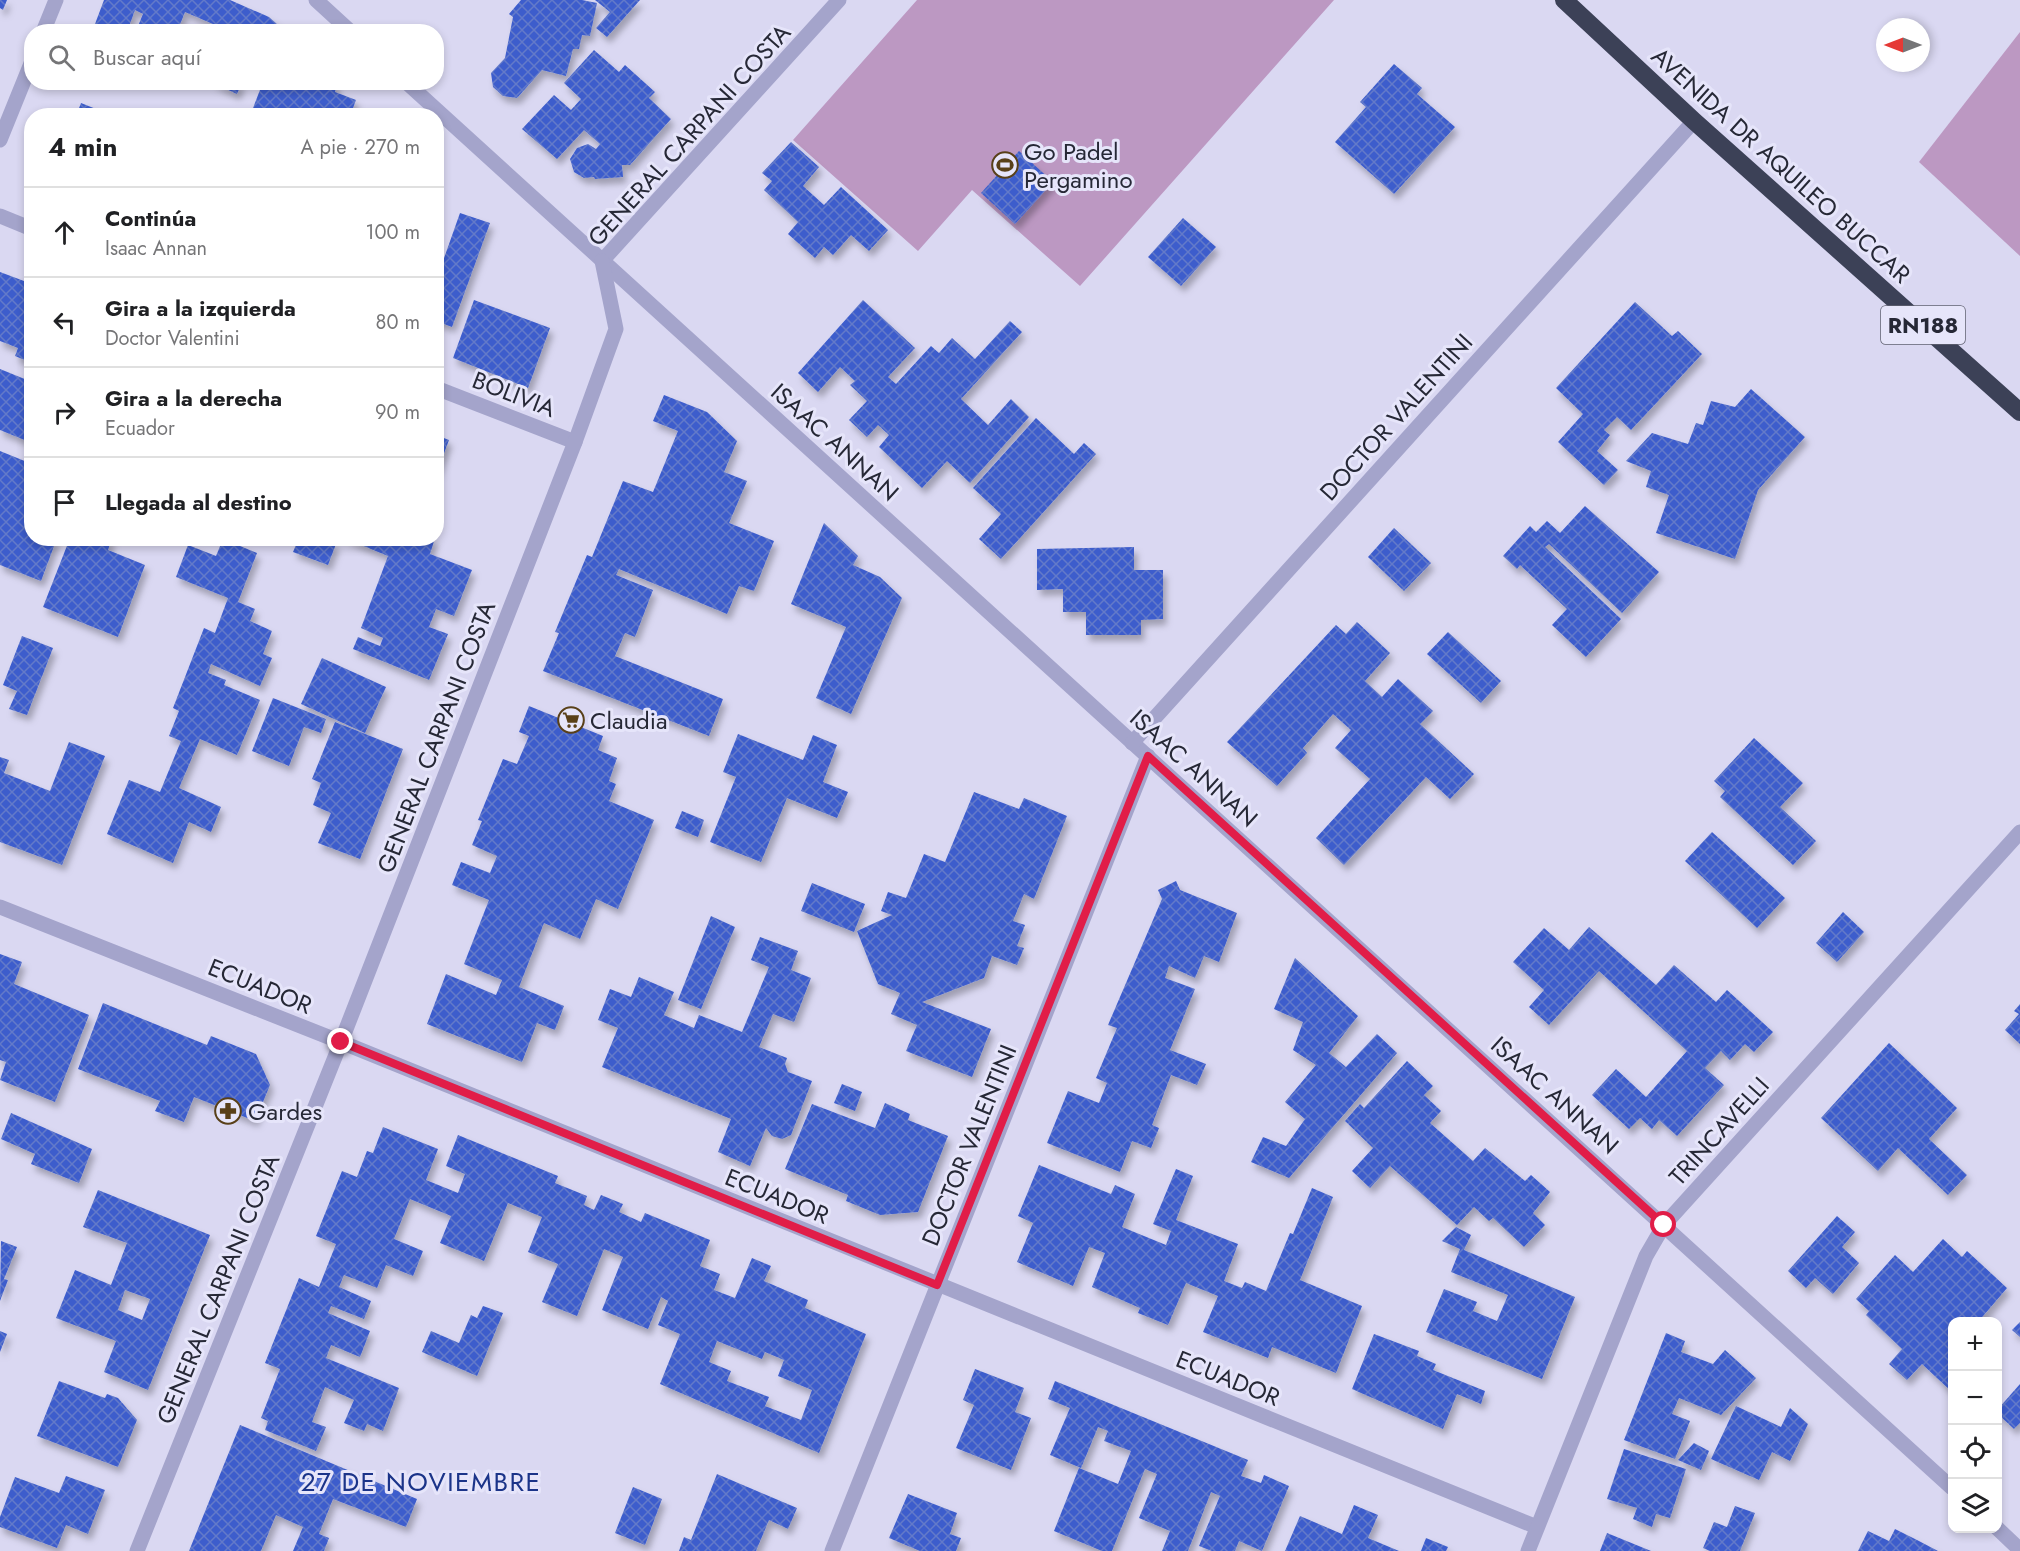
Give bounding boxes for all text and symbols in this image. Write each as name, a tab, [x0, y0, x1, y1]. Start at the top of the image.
street label: GENERAL CARPANI COSTA	[580, 16, 799, 254]
north arrow	[1876, 18, 1930, 72]
search box	[24, 24, 444, 90]
street label: AVENIDA DR AQUILEO BUCCAR	[1644, 39, 1919, 291]
icon: search	[45, 41, 78, 74]
text: Buscar aquí	[93, 41, 201, 73]
text: 4 min	[48, 128, 117, 166]
text: A pie · 270 m	[300, 133, 420, 162]
place label: Go Padel Pergamino	[1024, 134, 1133, 197]
sports icon: Go Padel Pergamino	[990, 150, 1020, 180]
text: Continúa	[105, 202, 196, 234]
icon: ahead	[48, 216, 81, 249]
text: 100 m	[365, 218, 420, 247]
text: Isaac Annan	[105, 234, 207, 263]
text: Gira a la izquierda	[105, 292, 296, 324]
icon: left	[48, 306, 81, 339]
road number: RN188	[1881, 306, 1965, 344]
text: 80 m	[375, 308, 420, 337]
text: Doctor Valentini	[105, 324, 240, 353]
street label: DOCTOR VALENTINI	[1311, 326, 1481, 508]
street label: BOLIVIA	[467, 362, 561, 426]
street label: ISAAC ANNAN	[763, 375, 907, 509]
text: Gira a la derecha	[105, 382, 282, 414]
icon: right	[48, 396, 81, 429]
text: 90 m	[375, 398, 420, 427]
text: Ecuador	[105, 414, 175, 443]
icon: arrive	[48, 486, 81, 519]
text: Llegada al destino	[105, 486, 292, 518]
street label: GENERAL CARPANI COSTA	[368, 596, 504, 878]
street label: ISAAC ANNAN	[1122, 701, 1266, 835]
place label: Claudia	[590, 703, 668, 738]
supermarket icon: Claudia	[556, 705, 586, 735]
street label: ECUADOR	[203, 949, 318, 1023]
route end	[327, 1028, 353, 1054]
street label: ISAAC ANNAN	[1483, 1028, 1627, 1162]
street label: DOCTOR VALENTINI	[913, 1039, 1025, 1251]
street label: TRINCAVELLI	[1661, 1069, 1777, 1193]
place label: Gardes	[248, 1094, 322, 1129]
pharmacy icon: Gardes	[213, 1096, 243, 1126]
street label: GENERAL CARPANI COSTA	[148, 1149, 288, 1429]
street label: ECUADOR	[720, 1159, 835, 1233]
route start	[1650, 1211, 1676, 1237]
map controls	[1948, 1317, 2002, 1533]
button: +	[1948, 1317, 2002, 1371]
street label: ECUADOR	[1171, 1341, 1286, 1415]
button: −	[1948, 1371, 2002, 1425]
button: locate	[1948, 1425, 2002, 1479]
district label: 27 DE NOVIEMBRE	[301, 1463, 541, 1501]
button: layers	[1948, 1479, 2002, 1533]

